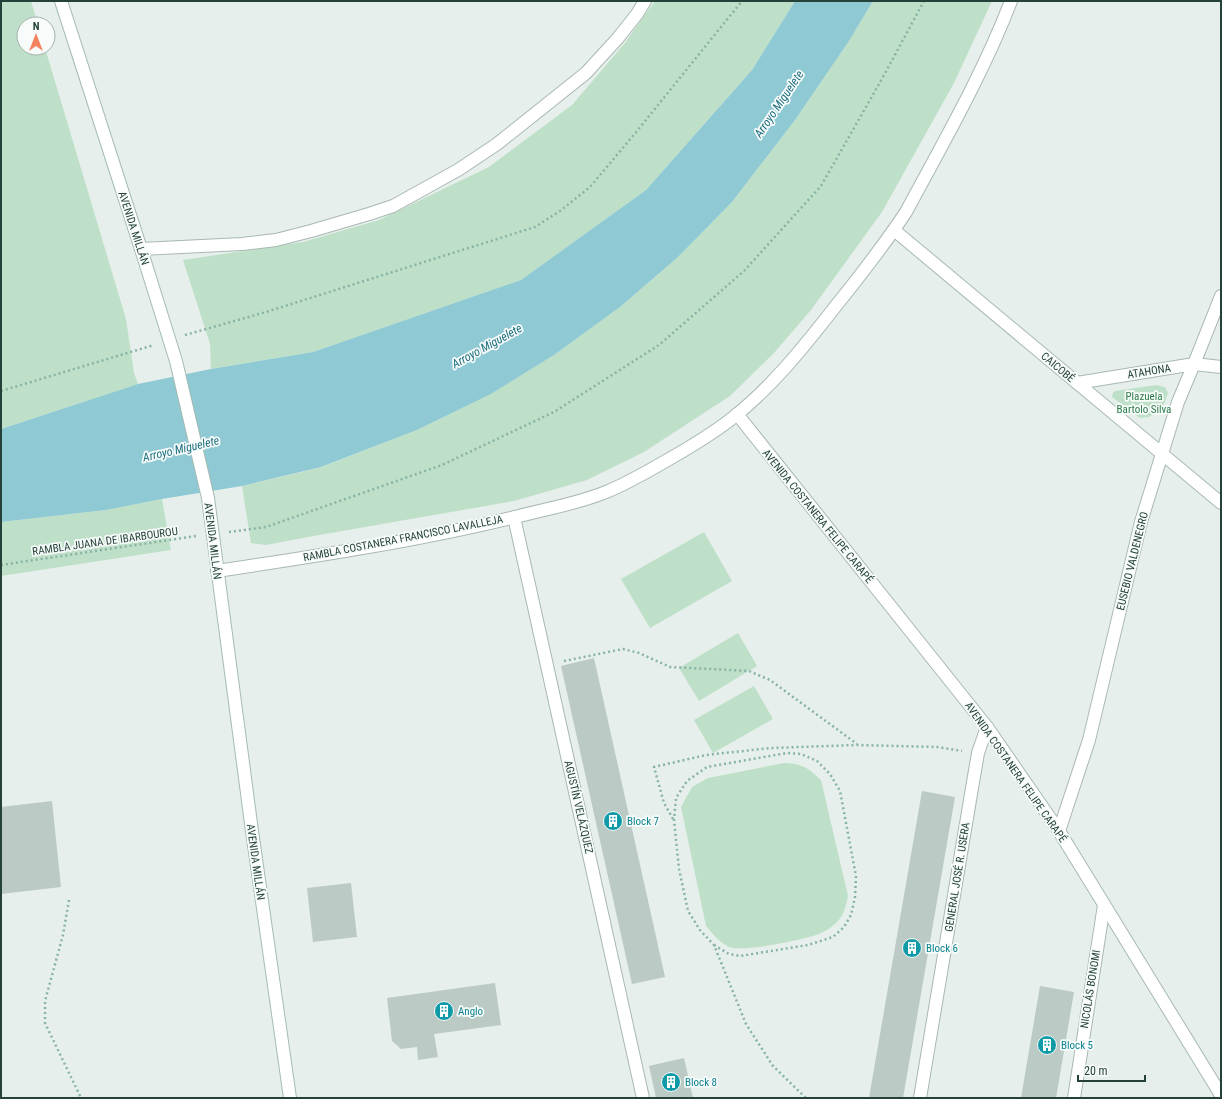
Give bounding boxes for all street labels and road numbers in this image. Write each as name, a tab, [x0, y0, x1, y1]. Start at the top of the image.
street label: AVENIDA MILLÁN	[115, 190, 152, 267]
street label: CAICOBÉ	[1038, 350, 1077, 385]
street label: ATAHONA	[1126, 362, 1172, 381]
street label: AVENIDA COSTANERA FELIPE CARAPÉ	[760, 447, 876, 586]
street label: AVENIDA MILLÁN	[201, 502, 224, 580]
street label: EUSEBIO VALDENEGRO	[1114, 511, 1151, 612]
street label: RAMBLA COSTANERA FRANCISCO LAVALLEJA	[302, 513, 505, 564]
street label: RAMBLA JUANA DE IBARBOUROU	[31, 525, 179, 558]
street label: AVENIDA COSTANERA FELIPE CARAPÉ	[962, 700, 1070, 845]
street label: AGUSTÍN VELÁZQUEZ	[561, 759, 596, 855]
street label: GENERAL JOSÉ R. USERA	[942, 821, 973, 933]
street label: AVENIDA MILLÁN	[244, 823, 267, 901]
street label: NICOLÁS BONOMI	[1078, 949, 1103, 1029]

